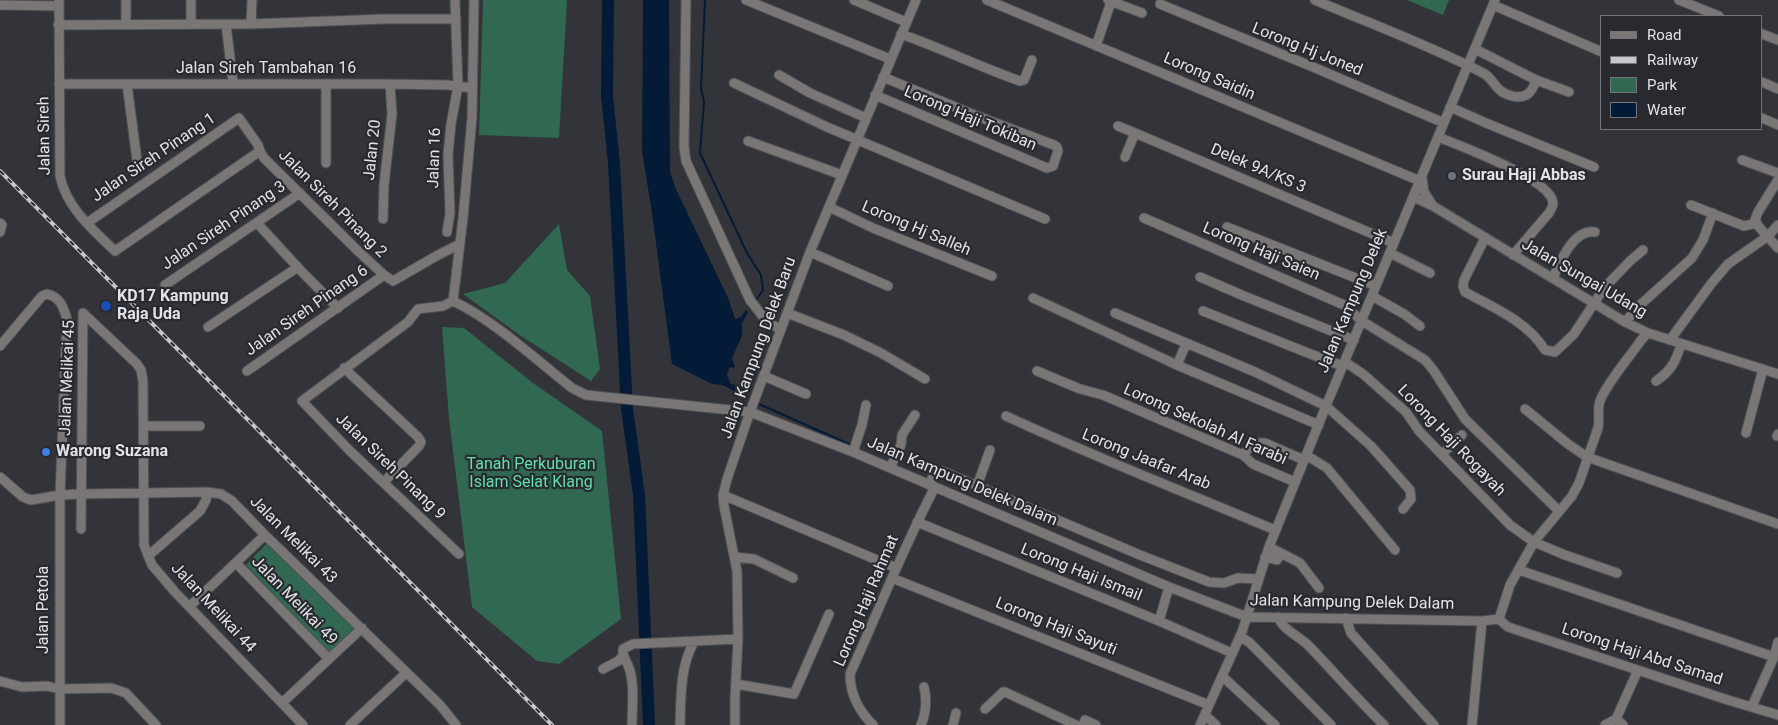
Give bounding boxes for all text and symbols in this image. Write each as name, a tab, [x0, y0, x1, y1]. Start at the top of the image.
legend	[1600, 15, 1763, 130]
street label: Lorong Hj Joned	[1249, 19, 1365, 81]
text: Road	[1647, 26, 1681, 44]
street label: Lorong Saidin	[1160, 49, 1258, 105]
text: Railway	[1647, 51, 1698, 69]
street label: Jalan Sireh Tambahan 16	[176, 59, 356, 79]
text: Park	[1647, 76, 1677, 94]
street label: Lorong Haji Tokiban	[901, 82, 1039, 156]
street label: Jalan Sireh	[35, 96, 55, 176]
text: Water	[1647, 101, 1686, 119]
street label: Jalan Sireh Pinang 1	[88, 109, 220, 207]
street label: Jalan 20	[360, 119, 386, 181]
street label: Jalan 16	[424, 127, 446, 189]
street label: Delek 9A/KS 3	[1207, 140, 1309, 198]
street label: Jalan Sireh Pinang 2	[274, 146, 390, 262]
place label: Surau Haji Abbas	[1462, 166, 1586, 186]
marker: Surau Haji Abbas	[1446, 170, 1458, 182]
street label: Jalan Sireh Pinang 3	[158, 177, 290, 275]
street label: Lorong Hj Salleh	[859, 197, 973, 261]
street label: Lorong Haji Saien	[1200, 219, 1322, 285]
street label: Jalan Kampung Delek	[1314, 226, 1392, 376]
street label: Jalan Sungai Udang	[1518, 235, 1650, 323]
street label: Jalan Kampung Delek Baru	[717, 255, 801, 441]
street label: Jalan Sireh Pinang 6	[242, 262, 372, 360]
place label: KD17 Kampung Raja Uda	[117, 287, 229, 325]
marker: KD17 Kampung Raja Uda	[99, 299, 113, 313]
street label: Jalan Melikai 45	[56, 320, 80, 436]
street label: Lorong Sekolah Al Farabi	[1120, 380, 1290, 470]
street label: Lorong Haji Rogayah	[1393, 381, 1509, 501]
street label: Jalan Sireh Pinang 9	[331, 410, 449, 524]
street label: Lorong Jaafar Arab	[1079, 425, 1213, 495]
street label: Jalan Kampung Delek Dalam	[864, 433, 1060, 531]
place label: Warong Suzana	[56, 442, 168, 462]
marker: Warong Suzana	[40, 446, 52, 458]
park label: Tanah Perkuburan Islam Selat Klang	[467, 455, 595, 493]
street label: Jalan Melikai 43	[245, 492, 341, 588]
street label: Lorong Haji Rahmat	[831, 532, 903, 670]
street label: Lorong Haji Ismail	[1018, 540, 1144, 606]
street label: Jalan Melikai 49	[247, 553, 341, 649]
street label: Jalan Melikai 44	[166, 559, 260, 657]
street label: Jalan Petola	[34, 566, 54, 654]
street label: Jalan Kampung Delek Dalam	[1250, 592, 1454, 614]
street label: Lorong Haji Sayuti	[992, 594, 1120, 660]
street label: Lorong Haji Abd Samad	[1559, 620, 1725, 690]

